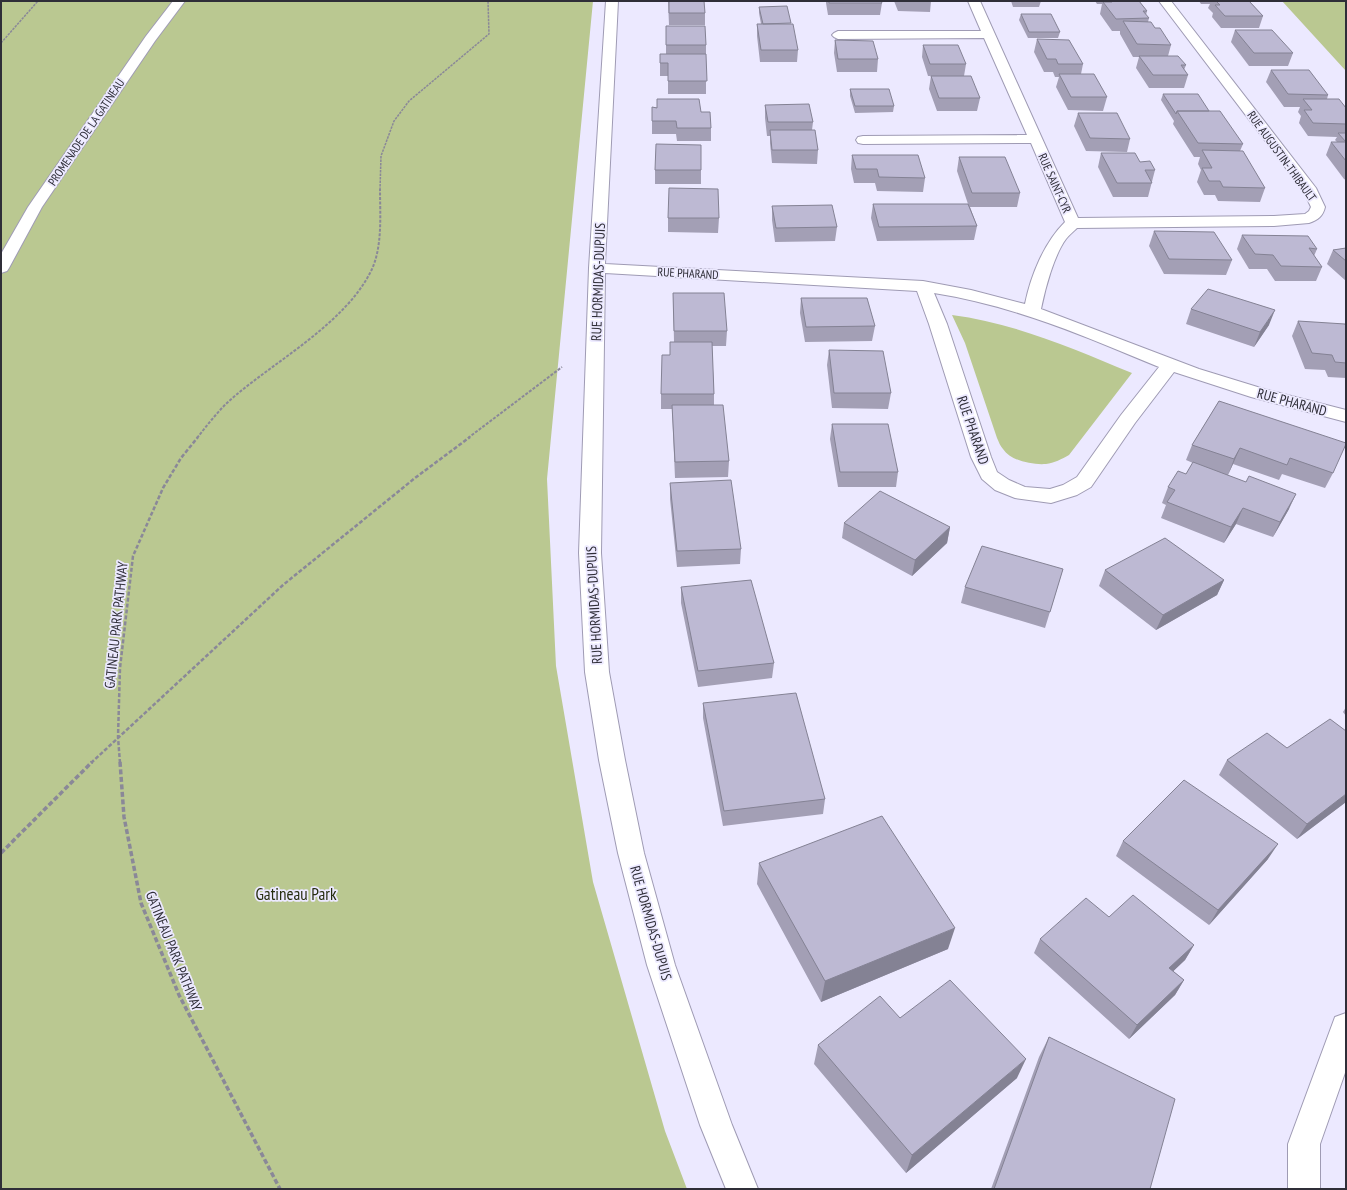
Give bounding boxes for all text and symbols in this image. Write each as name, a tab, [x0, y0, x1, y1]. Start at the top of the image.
street label: PROMENADE DE LA GATINEAU	[45, 76, 127, 188]
street label: RUE AUGUSTIN-THIBAULT	[1244, 108, 1320, 205]
street label: RUE SAINT-CYR	[1035, 151, 1075, 215]
street label: RUE HORMIDAS-DUPUIS	[587, 223, 609, 341]
street label: RUE PHARAND	[657, 264, 719, 282]
street label: RUE PHARAND	[1255, 384, 1329, 420]
street label: RUE PHARAND	[953, 393, 993, 467]
street label: RUE HORMIDAS-DUPUIS	[582, 545, 606, 665]
street label: GATINEAU PARK PATHWAY	[100, 560, 132, 689]
street label: RUE HORMIDAS-DUPUIS	[626, 864, 676, 982]
park label: Gatineau Park	[255, 883, 337, 905]
street label: GATINEAU PARK PATHWAY	[142, 888, 206, 1014]

